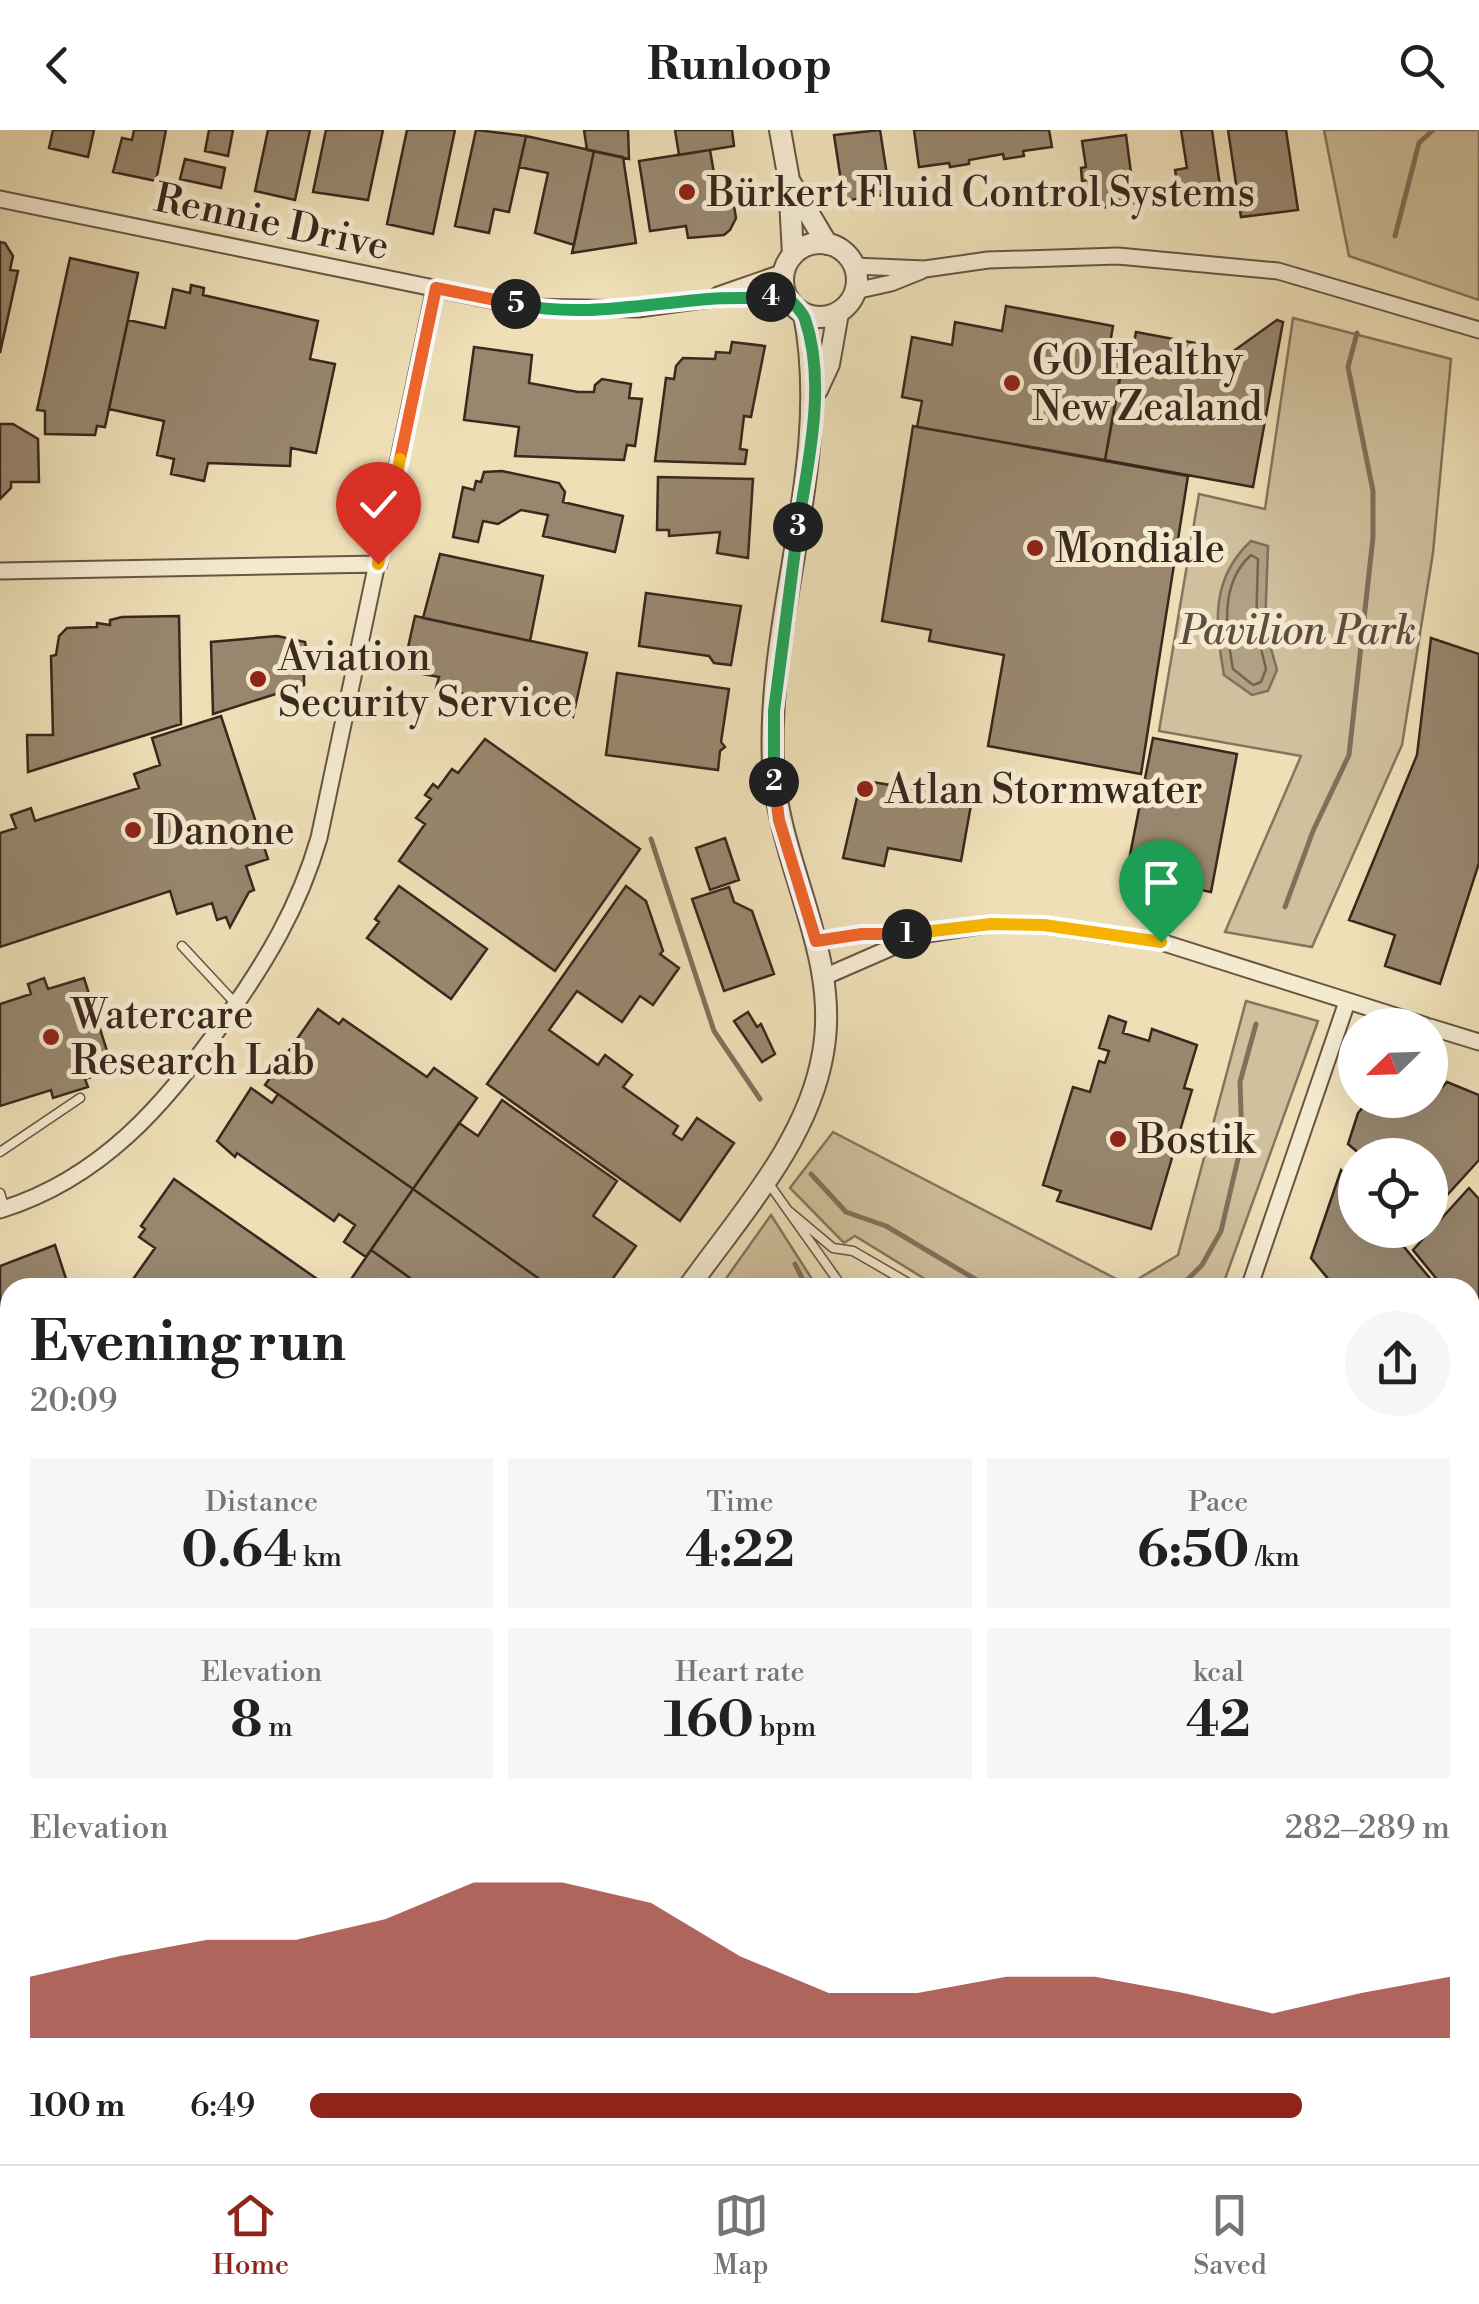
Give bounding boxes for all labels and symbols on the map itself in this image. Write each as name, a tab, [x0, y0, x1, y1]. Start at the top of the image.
place label: Bürkert Fluid Control Systems	[706, 169, 1255, 220]
street label: Rennie Drive	[150, 174, 394, 272]
marker: Bürkert Fluid Control Systems	[676, 181, 698, 203]
pin: 4	[746, 272, 796, 322]
pin: 5	[491, 279, 541, 329]
place label: GO Healthy New Zealand	[1032, 337, 1263, 433]
marker: GO Healthy New Zealand	[1001, 372, 1023, 394]
pin	[336, 462, 421, 565]
pin: 3	[773, 502, 823, 552]
place label: Mondiale	[1055, 525, 1225, 575]
marker: Mondiale	[1024, 537, 1046, 559]
park label: Pavilion Park	[1179, 607, 1416, 657]
place label: Aviation Security Service	[277, 633, 572, 730]
marker: Aviation Security Service	[247, 668, 269, 690]
pin: 2	[749, 757, 799, 807]
place label: Atlan Stormwater	[884, 766, 1203, 816]
marker: Atlan Stormwater	[854, 778, 876, 800]
place label: Danone	[153, 807, 295, 857]
marker: Danone	[122, 819, 144, 841]
pin	[1119, 840, 1204, 943]
pin: 1	[882, 909, 932, 959]
place label: Watercare Research Lab	[69, 991, 315, 1087]
north arrow	[1338, 1008, 1448, 1118]
marker: Watercare Research Lab	[40, 1026, 62, 1048]
place label: Bostik	[1137, 1116, 1257, 1166]
marker: Bostik	[1107, 1128, 1129, 1150]

